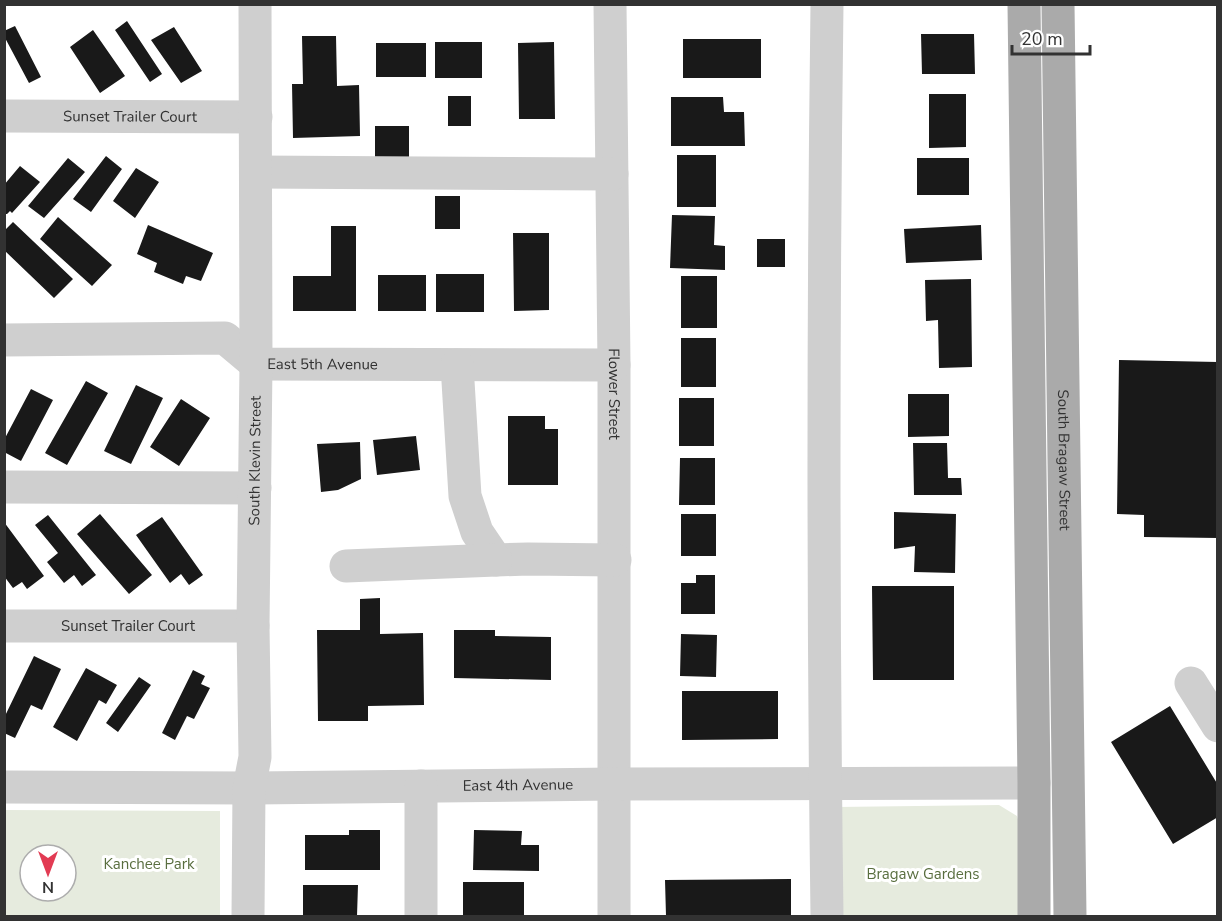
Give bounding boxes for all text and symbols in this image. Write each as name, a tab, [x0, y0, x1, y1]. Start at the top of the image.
scale bar	[1012, 18, 1090, 56]
text: 20 m	[1021, 27, 1063, 51]
street label: Sunset Trailer Court	[63, 106, 198, 127]
street label: Flower Street	[604, 348, 624, 440]
street label: East 5th Avenue	[267, 354, 378, 374]
street label: South Bragaw Street	[1053, 389, 1075, 531]
street label: South Klevin Street	[244, 395, 266, 526]
street label: Sunset Trailer Court	[61, 616, 196, 636]
street label: East 4th Avenue	[463, 774, 573, 796]
north arrow	[18, 843, 78, 903]
park label: Kanchee Park	[103, 854, 195, 874]
park label: Bragaw Gardens	[866, 864, 980, 884]
text: N	[42, 876, 54, 898]

